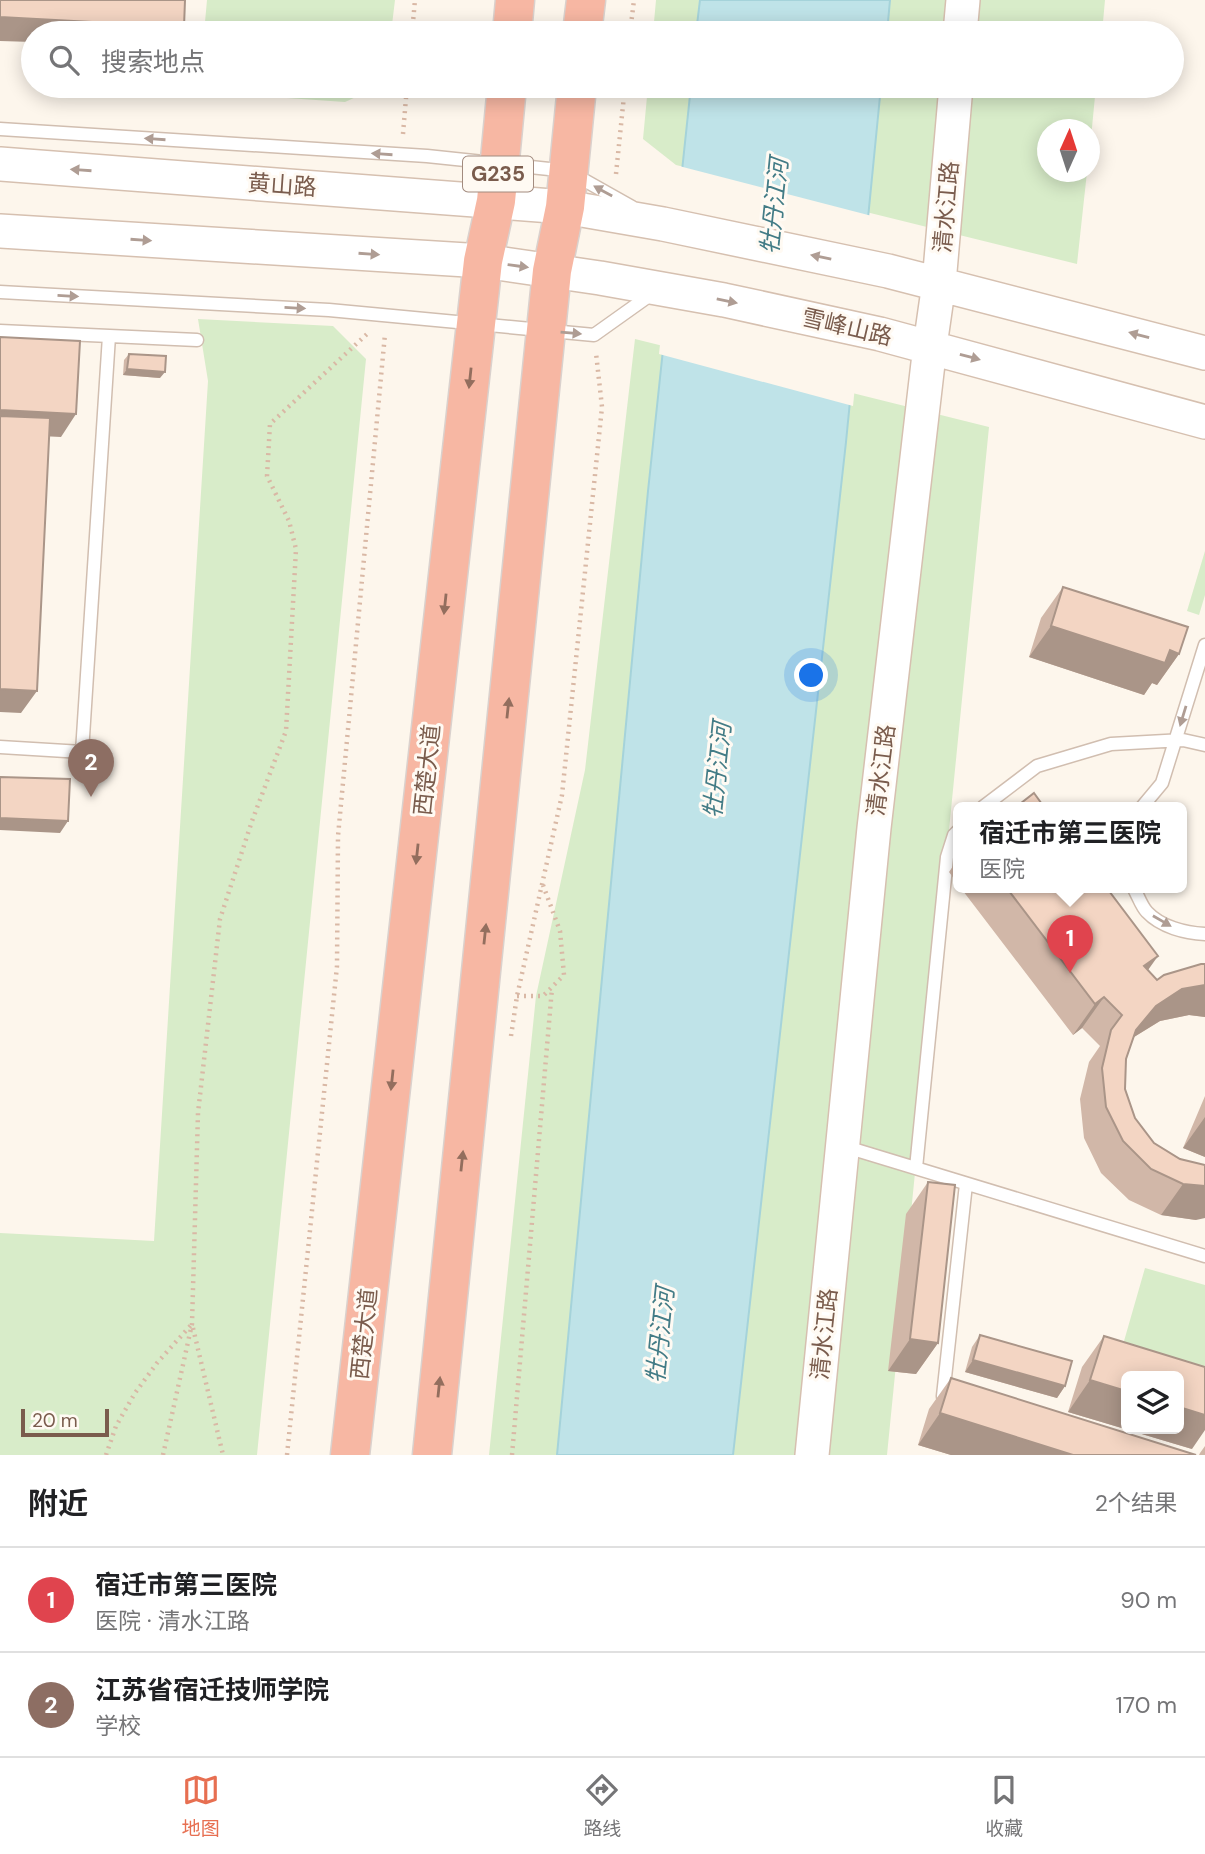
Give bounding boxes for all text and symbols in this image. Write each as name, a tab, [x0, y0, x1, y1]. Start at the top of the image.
search box	[21, 21, 1184, 98]
icon: search	[45, 41, 83, 79]
text: 搜索地点	[101, 45, 205, 79]
north arrow	[1037, 119, 1100, 182]
one-way arrow	[144, 133, 166, 144]
one-way arrow	[371, 148, 393, 159]
water label: 牡丹江河	[754, 153, 795, 255]
road number: G235	[463, 156, 533, 192]
street label: 清水江路	[927, 160, 965, 254]
one-way arrow	[70, 164, 92, 175]
street label: 黄山路	[247, 168, 317, 202]
one-way arrow	[594, 185, 613, 197]
one-way arrow	[131, 235, 153, 246]
one-way arrow	[358, 249, 380, 260]
one-way arrow	[810, 251, 832, 262]
one-way arrow	[507, 261, 529, 272]
one-way arrow	[57, 290, 79, 301]
one-way arrow	[716, 295, 738, 306]
street label: 雪峰山路	[799, 302, 895, 352]
one-way arrow	[285, 303, 307, 314]
one-way arrow	[560, 327, 582, 338]
one-way arrow	[1128, 329, 1150, 340]
one-way arrow	[959, 353, 980, 363]
one-way arrow	[465, 367, 476, 389]
one-way arrow	[440, 593, 451, 615]
your location	[794, 658, 828, 692]
one-way arrow	[502, 697, 513, 719]
one-way arrow	[1178, 706, 1188, 727]
water label: 牡丹江河	[697, 717, 738, 819]
street label: 西楚大道	[407, 723, 447, 817]
street label: 清水江路	[861, 723, 901, 817]
pin: 2	[68, 739, 114, 797]
popup	[953, 802, 1187, 893]
text: 宿迁市第三医院	[979, 816, 1161, 850]
one-way arrow	[412, 844, 423, 866]
text: 医院	[979, 854, 1025, 884]
pin: 1	[1047, 915, 1093, 973]
one-way arrow	[1152, 915, 1172, 927]
one-way arrow	[479, 923, 490, 945]
one-way arrow	[386, 1070, 397, 1092]
one-way arrow	[456, 1150, 467, 1172]
water label: 牡丹江河	[640, 1282, 681, 1384]
street label: 西楚大道	[344, 1287, 384, 1381]
street label: 清水江路	[804, 1287, 844, 1381]
map controls	[1121, 1371, 1184, 1434]
button: layers	[1121, 1371, 1184, 1434]
one-way arrow	[433, 1376, 444, 1398]
scale bar	[21, 1406, 108, 1438]
text: 20 m	[32, 1408, 78, 1433]
text: 附近	[28, 1484, 88, 1523]
text: 2个结果	[1095, 1488, 1177, 1518]
text: 宿迁市第三医院	[95, 1568, 277, 1602]
text: 1	[47, 1585, 55, 1615]
text: 90 m	[1120, 1585, 1177, 1615]
text: 医院 · 清水江路	[95, 1606, 250, 1636]
text: 江苏省宿迁技师学院	[95, 1673, 329, 1707]
text: 2	[44, 1690, 58, 1720]
text: 170 m	[1116, 1690, 1177, 1720]
text: 学校	[95, 1711, 141, 1741]
tab: 地图	[182, 1771, 220, 1841]
tab: 路线	[583, 1771, 621, 1841]
tab: 收藏	[985, 1771, 1023, 1841]

